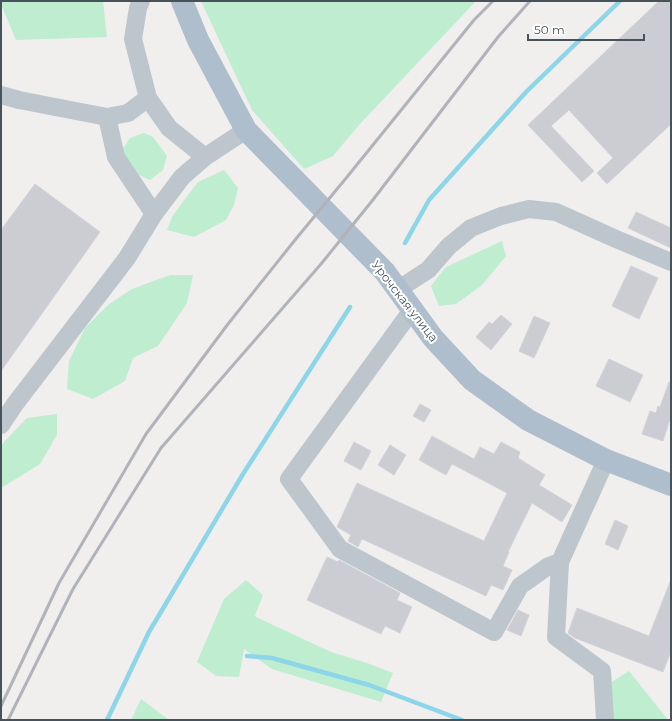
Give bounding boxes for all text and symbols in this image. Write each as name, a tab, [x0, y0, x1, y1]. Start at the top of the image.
scale bar	[528, 16, 644, 42]
text: 50 m	[534, 22, 565, 37]
street label: Урочская улица	[369, 257, 441, 345]

